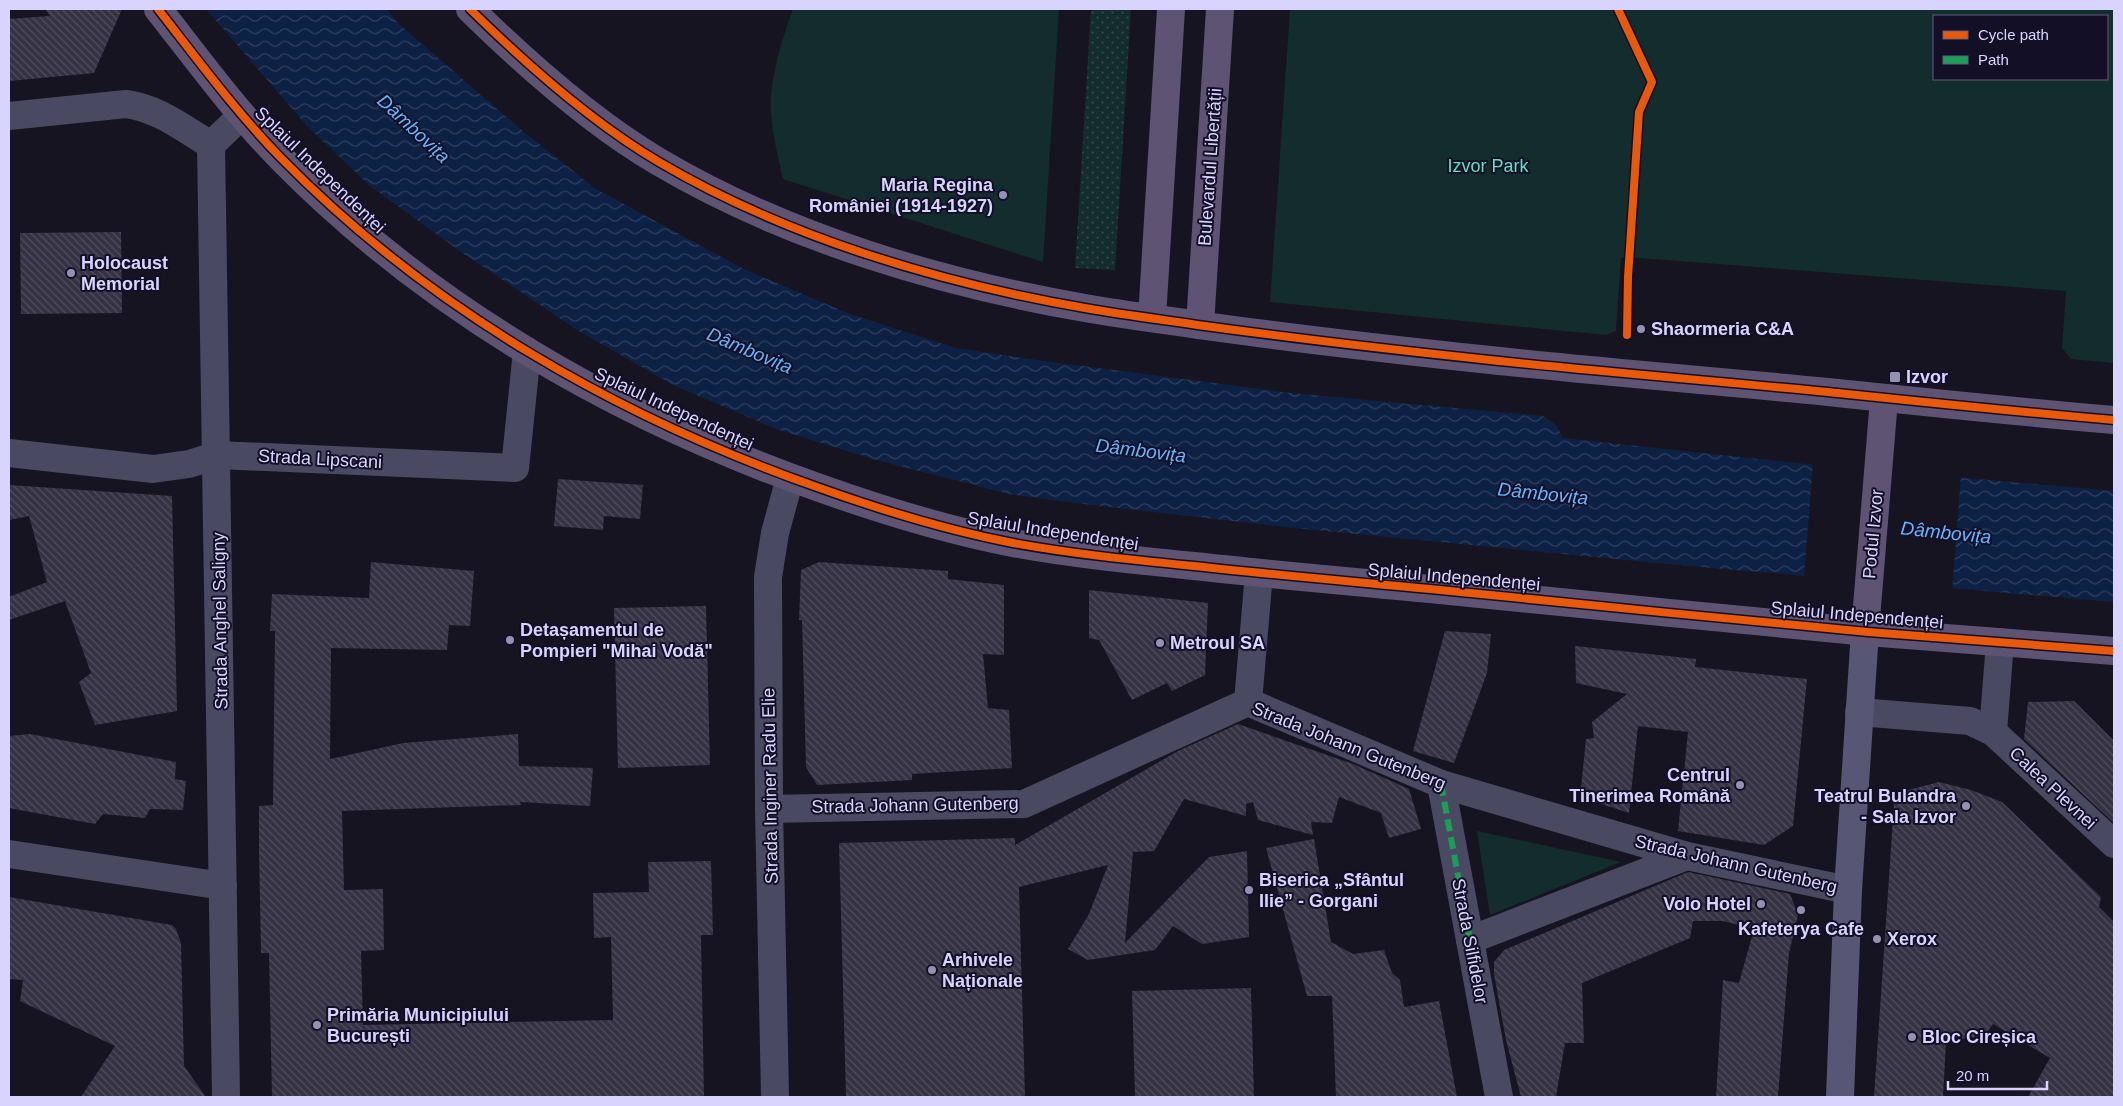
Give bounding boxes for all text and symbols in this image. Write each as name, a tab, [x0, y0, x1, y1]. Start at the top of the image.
legend	[1933, 15, 2108, 80]
text: Cycle path	[1978, 26, 2049, 43]
text: Path	[1978, 51, 2009, 68]
street label: Bulevardul Libertății	[1195, 87, 1225, 247]
water label: Dâmbovița	[373, 90, 454, 167]
street label: Splaiul Independenței	[251, 103, 389, 237]
park label: Izvor Park	[1447, 156, 1530, 176]
place label: Maria Regina României (1914-1927)	[809, 175, 994, 216]
marker: Maria Regina României (1914-1927)	[997, 189, 1009, 201]
place label: Holocaust Memorial	[81, 253, 168, 294]
marker: Holocaust Memorial	[65, 267, 77, 279]
place label: Shaormeria C&A	[1651, 319, 1794, 339]
water label: Dâmbovița	[704, 323, 796, 378]
marker: Shaormeria C&A	[1635, 323, 1647, 335]
street label: Splaiul Independenței	[591, 363, 757, 455]
place label: Izvor	[1906, 367, 1948, 387]
marker: Izvor	[1888, 370, 1902, 384]
water label: Dâmbovița	[1095, 435, 1187, 466]
street label: Strada Lipscani	[258, 446, 382, 472]
water label: Dâmbovița	[1497, 478, 1589, 509]
street label: Podul Izvor	[1859, 488, 1887, 580]
street label: Splaiul Independenței	[966, 508, 1140, 554]
water label: Dâmbovița	[1900, 517, 1992, 548]
street label: Strada Anghel Saligny	[208, 532, 232, 710]
street label: Splaiul Independenței	[1367, 559, 1541, 595]
street label: Splaiul Independenței	[1770, 597, 1944, 633]
place label: Detașamentul de Pompieri "Mihai Vodă"	[520, 620, 713, 661]
place label: Metroul SA	[1170, 633, 1265, 653]
marker: Detașamentul de Pompieri "Mihai Vodă"	[504, 634, 516, 646]
marker: Metroul SA	[1154, 637, 1166, 649]
street label: Strada Inginer Radu Elie	[758, 688, 782, 884]
street label: Strada Johann Gutenberg	[1249, 698, 1449, 794]
street label: Calea Plevnei	[2006, 743, 2100, 833]
place label: Centrul Tinerimea Română	[1569, 765, 1731, 806]
marker: Centrul Tinerimea Română	[1734, 779, 1746, 791]
place label: Teatrul Bulandra - Sala Izvor	[1814, 786, 1957, 827]
street label: Strada Johann Gutenberg	[811, 793, 1019, 817]
marker: Teatrul Bulandra - Sala Izvor	[1960, 800, 1972, 812]
street label: Strada Johann Gutenberg	[1633, 831, 1839, 897]
place label: Biserica „Sfântul Ilie” - Gorgani	[1259, 870, 1404, 911]
street label: Strada Silfidelor	[1448, 877, 1492, 1005]
marker: Biserica „Sfântul Ilie” - Gorgani	[1243, 884, 1255, 896]
place label: Volo Hotel	[1663, 894, 1751, 914]
marker: Volo Hotel	[1755, 898, 1767, 910]
marker: Kafeterya Cafe	[1795, 904, 1807, 916]
place label: Kafeterya Cafe	[1738, 919, 1864, 939]
place label: Xerox	[1887, 929, 1937, 949]
marker: Xerox	[1871, 933, 1883, 945]
place label: Arhivele Naționale	[942, 950, 1023, 991]
marker: Arhivele Naționale	[926, 964, 938, 976]
place label: Primăria Municipiului București	[327, 1005, 509, 1046]
marker: Primăria Municipiului București	[311, 1019, 323, 1031]
place label: Bloc Cireșica	[1922, 1027, 2037, 1047]
marker: Bloc Cireșica	[1906, 1031, 1918, 1043]
scale bar	[1948, 1058, 2047, 1090]
text: 20 m	[1956, 1067, 1989, 1084]

